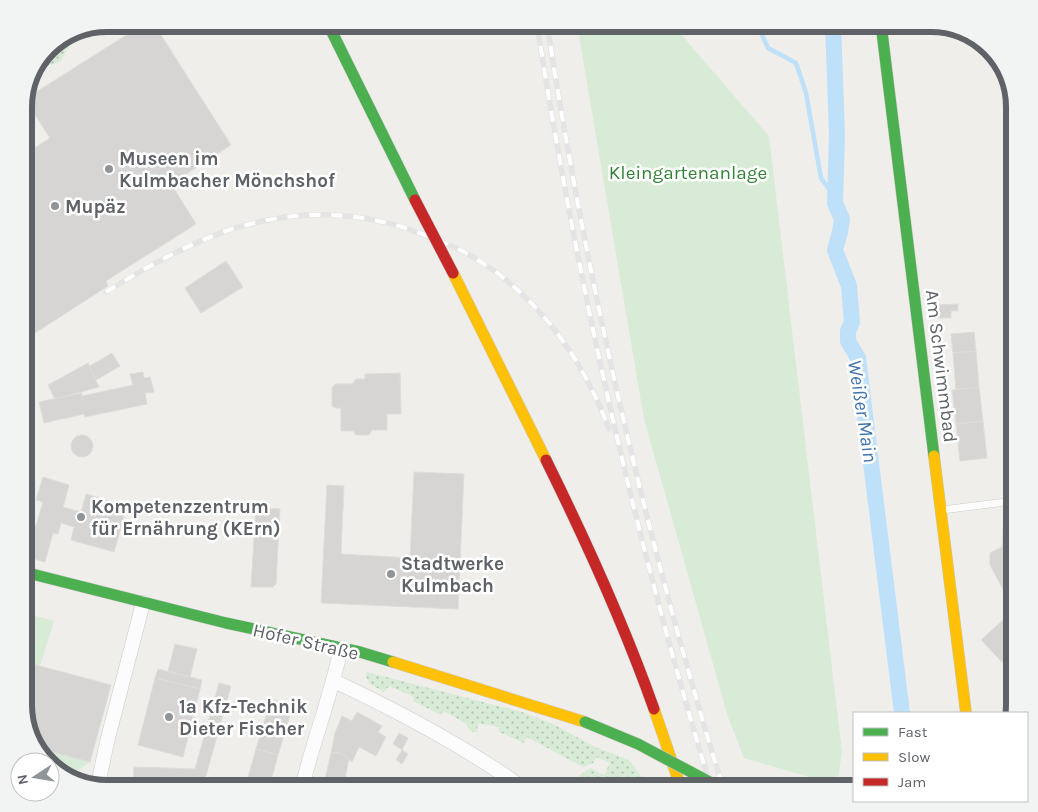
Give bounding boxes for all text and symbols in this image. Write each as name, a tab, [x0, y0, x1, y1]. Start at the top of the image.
place label: Museen im Kulmbacher Mönchshof	[119, 148, 336, 192]
park label: Kleingartenanlage	[609, 162, 767, 184]
marker: Museen im Kulmbacher Mönchshof	[103, 163, 115, 175]
place label: Mupäz	[65, 196, 126, 218]
marker: Mupäz	[49, 200, 61, 212]
street label: Am Schwimmbad	[921, 288, 961, 444]
water label: Weißer Main	[843, 358, 882, 464]
place label: Kompetenzzentrum für Ernährung (KErn)	[91, 496, 281, 540]
marker: Kompetenzzentrum für Ernährung (KErn)	[75, 511, 87, 523]
place label: Stadtwerke Kulmbach	[401, 553, 504, 597]
marker: Stadtwerke Kulmbach	[385, 568, 397, 580]
street label: Hofer Straße	[251, 619, 361, 665]
place label: 1a Kfz-Technik Dieter Fischer	[179, 696, 307, 740]
marker: 1a Kfz-Technik Dieter Fischer	[163, 711, 175, 723]
legend	[853, 712, 1028, 802]
text: Fast	[898, 723, 928, 741]
text: Slow	[898, 748, 930, 766]
north arrow	[10, 752, 60, 802]
text: N	[13, 773, 32, 786]
text: Jam	[898, 773, 926, 791]

